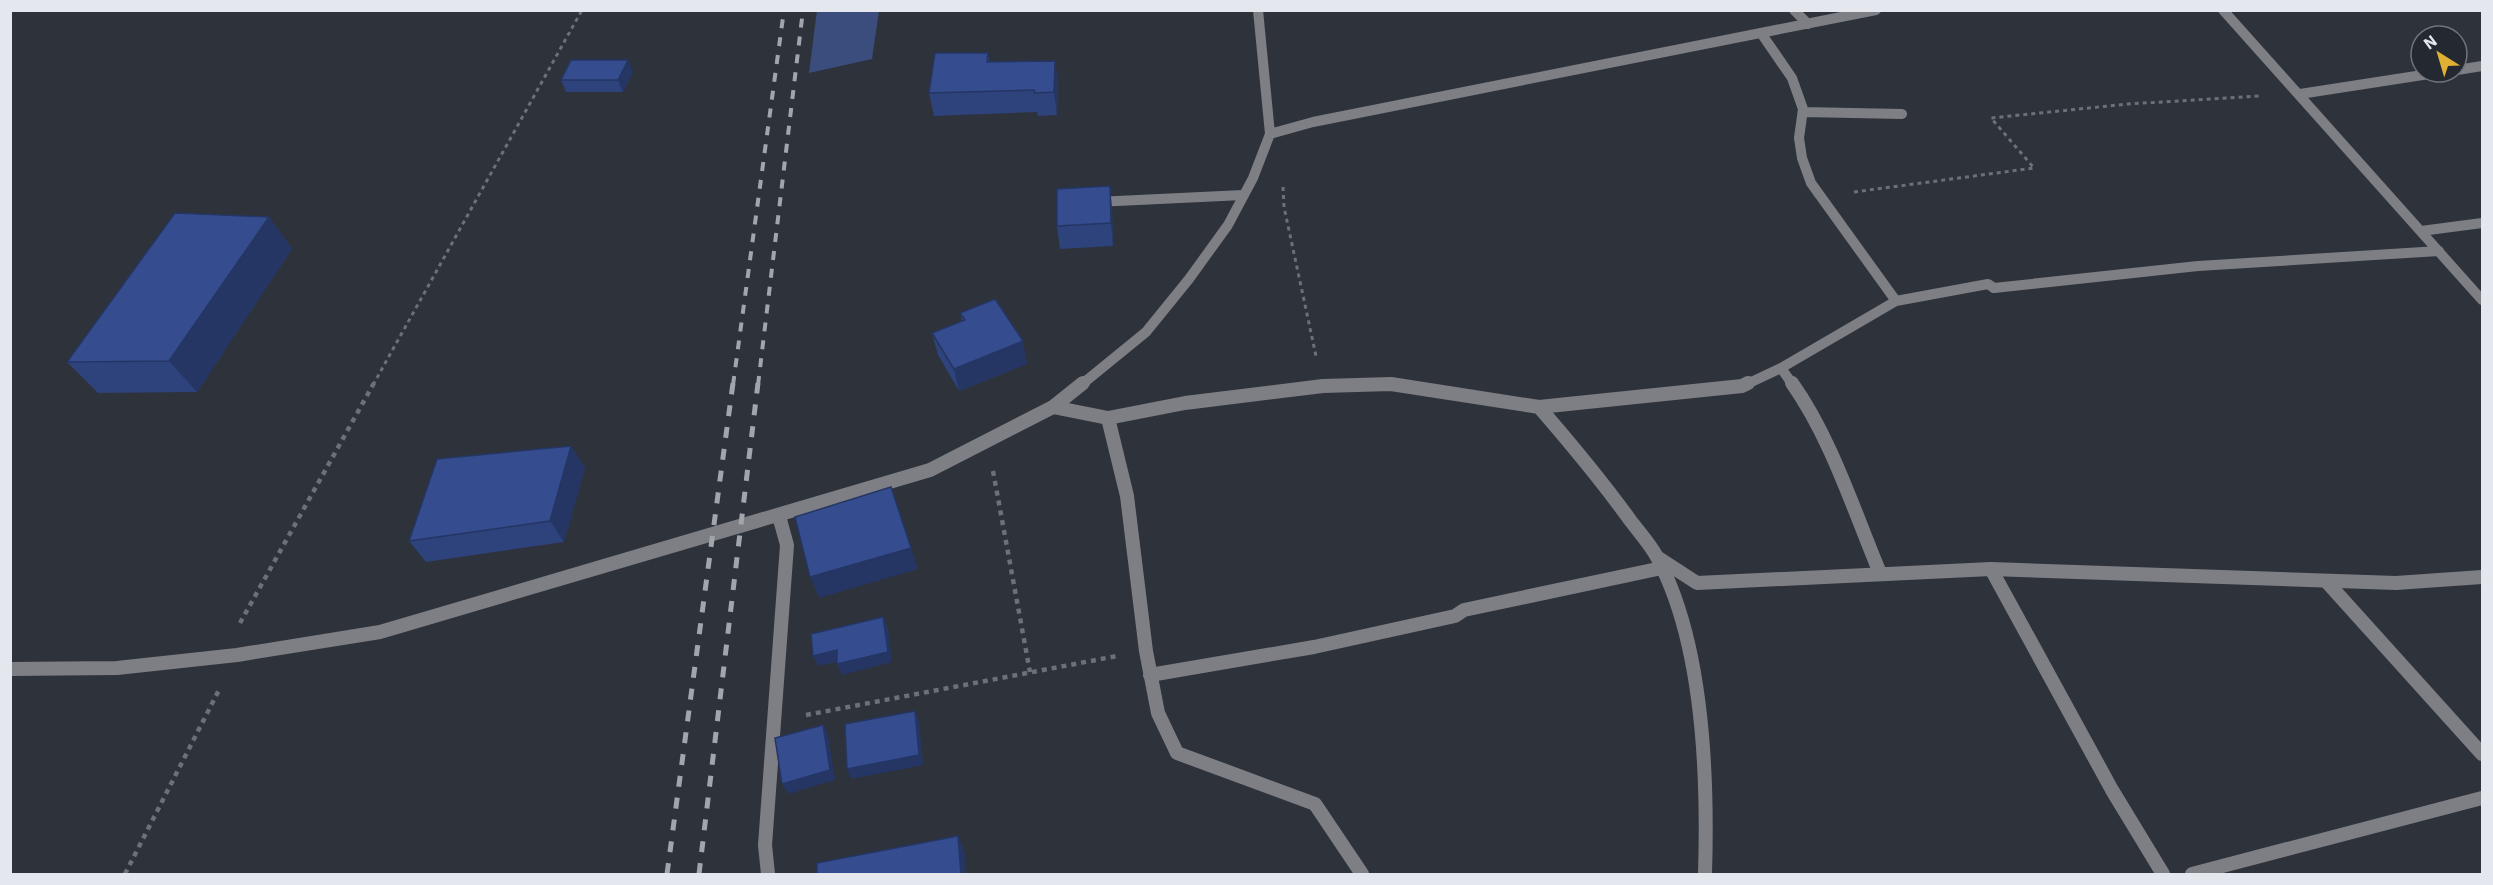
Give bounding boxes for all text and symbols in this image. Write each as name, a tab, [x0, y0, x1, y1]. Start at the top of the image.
north arrow	[2409, 24, 2469, 84]
text: N	[2419, 31, 2441, 53]

